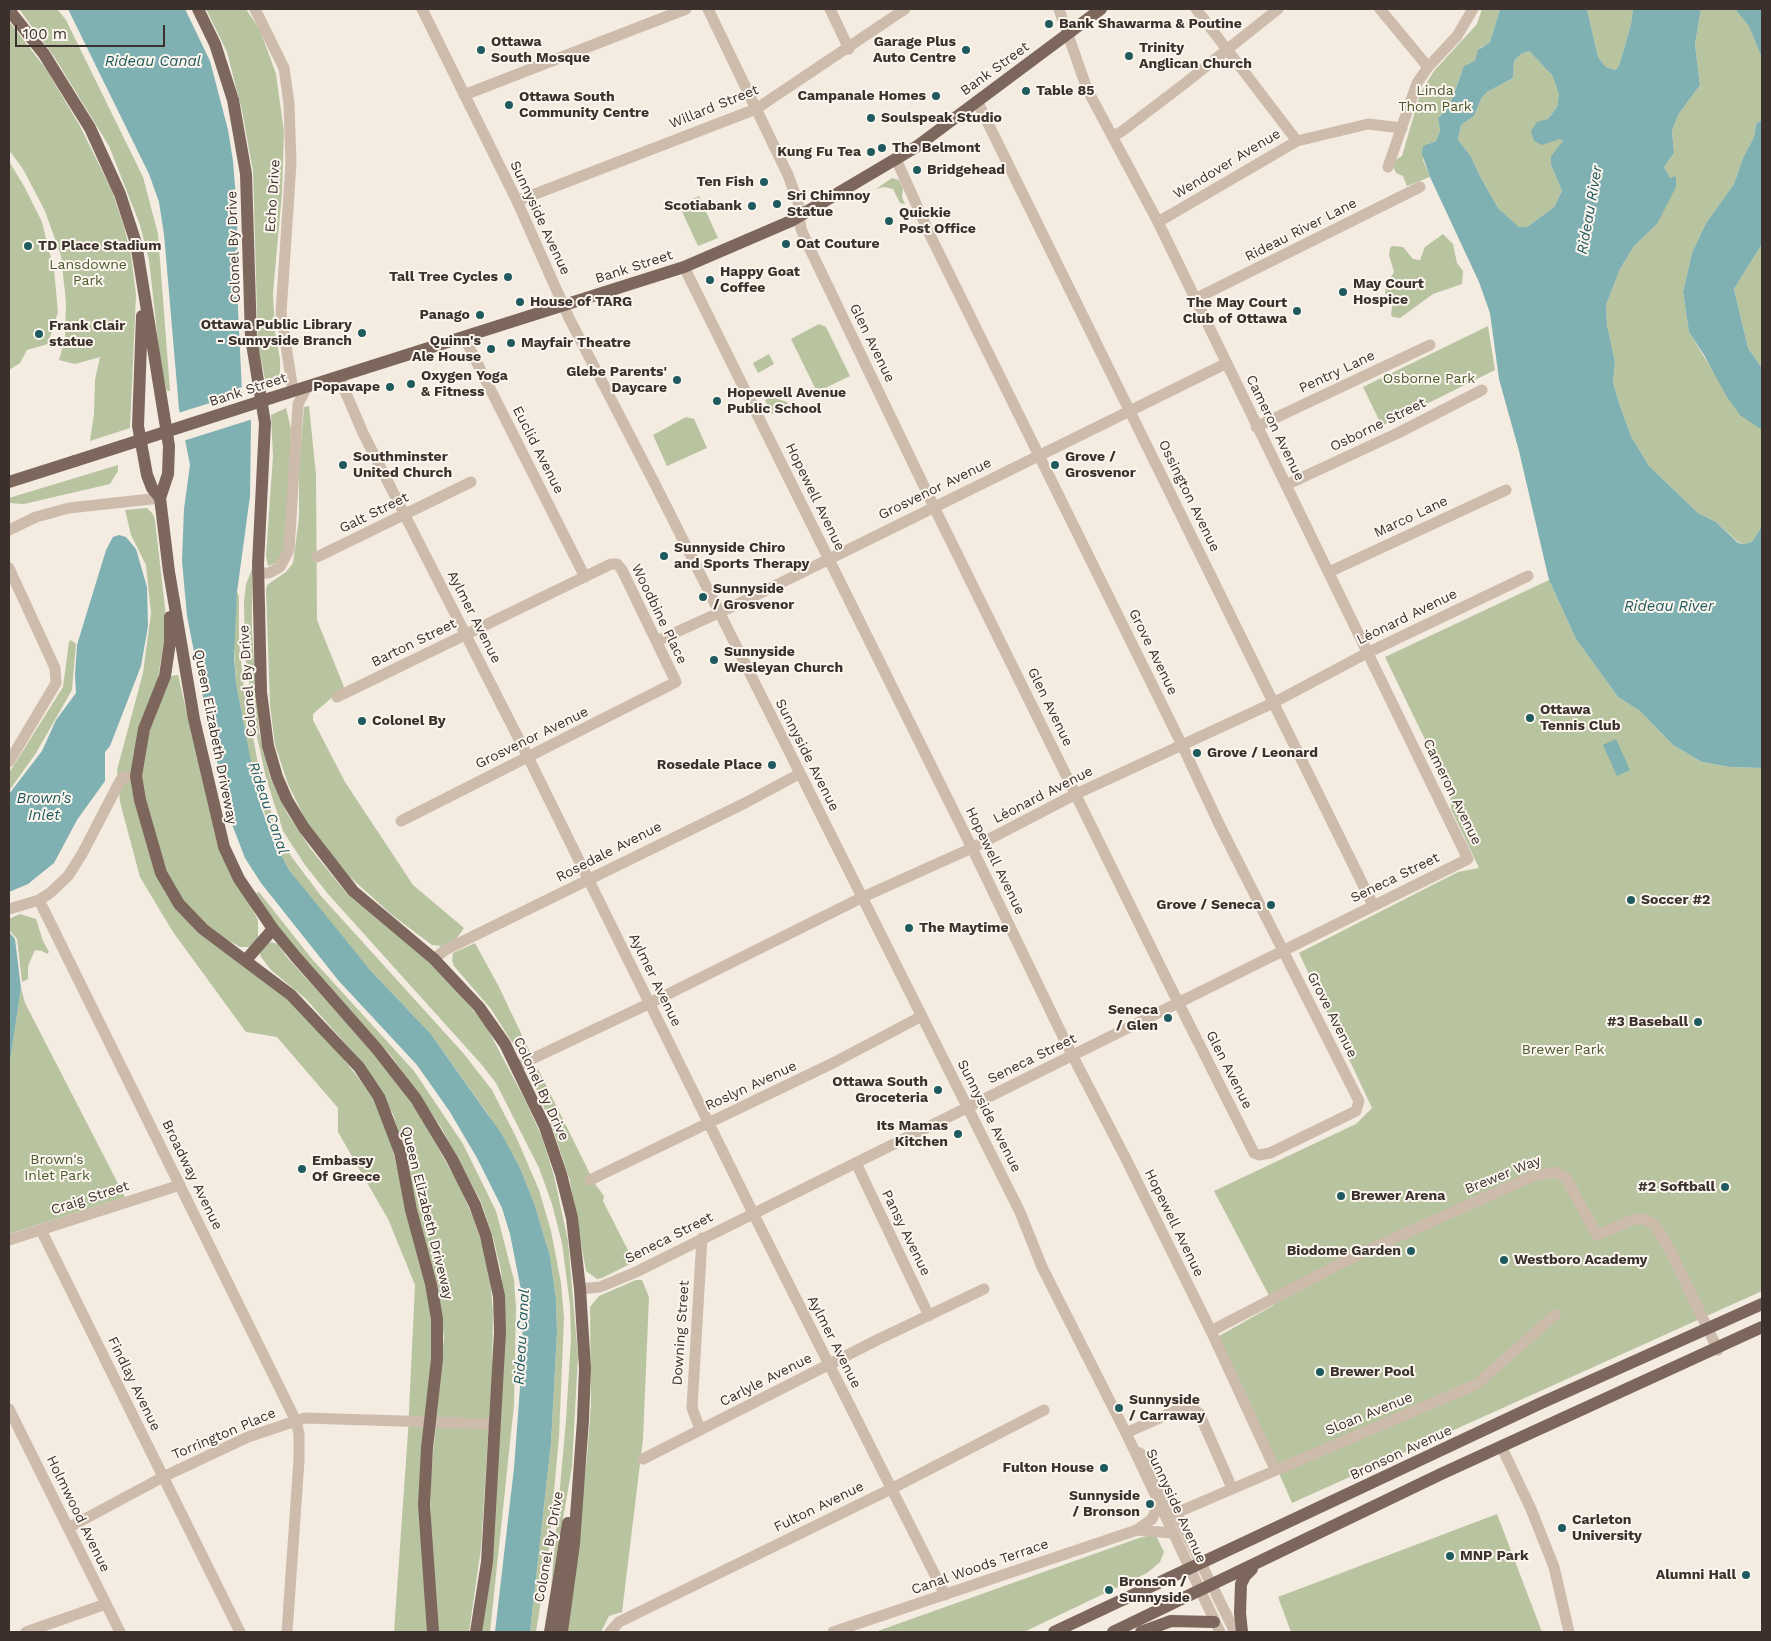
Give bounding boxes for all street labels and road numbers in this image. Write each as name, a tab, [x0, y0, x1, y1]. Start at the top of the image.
street label: Bank Street	[957, 39, 1033, 99]
street label: Willard Street	[667, 81, 761, 133]
street label: Wendover Avenue	[1170, 125, 1284, 203]
street label: Sunnyside Avenue	[506, 158, 574, 278]
street label: Echo Drive	[262, 159, 284, 233]
street label: Colonel By Drive	[224, 191, 244, 303]
street label: Rideau River Lane	[1242, 195, 1360, 265]
street label: Bank Street	[593, 247, 675, 287]
street label: Glen Avenue	[846, 301, 898, 385]
street label: Pentry Lane	[1296, 347, 1378, 397]
street label: Bank Street	[207, 370, 289, 410]
street label: Cameron Avenue	[1242, 372, 1308, 484]
street label: Osborne Street	[1327, 395, 1429, 455]
street label: Euclid Avenue	[509, 403, 567, 497]
street label: Ossington Avenue	[1155, 437, 1223, 555]
street label: Hopewell Avenue	[782, 440, 848, 554]
street label: Grosvenor Avenue	[876, 454, 994, 524]
street label: Galt Street	[337, 489, 411, 537]
street label: Marco Lane	[1371, 493, 1451, 541]
street label: Woodbine Place	[628, 561, 690, 667]
street label: Aylmer Avenue	[443, 568, 505, 666]
street label: Léonard Avenue	[1354, 585, 1460, 649]
street label: Grove Avenue	[1125, 606, 1181, 698]
street label: Barton Street	[369, 615, 459, 671]
street label: Colonel By Drive	[236, 624, 260, 738]
street label: Queen Elizabeth Driveway	[190, 648, 240, 826]
street label: Glen Avenue	[1024, 665, 1076, 749]
street label: Sunnyside Avenue	[771, 696, 843, 814]
street label: Grosvenor Avenue	[473, 703, 591, 773]
street label: Cameron Avenue	[1419, 736, 1485, 848]
street label: Léonard Avenue	[990, 763, 1096, 827]
street label: Hopewell Avenue	[962, 804, 1028, 918]
street label: Rosedale Avenue	[553, 818, 665, 886]
street label: Seneca Street	[1348, 849, 1442, 907]
street label: Aylmer Avenue	[625, 931, 685, 1029]
street label: Grove Avenue	[1303, 969, 1361, 1061]
street label: Glen Avenue	[1202, 1028, 1256, 1112]
street label: Seneca Street	[985, 1030, 1079, 1088]
street label: Colonel By Drive	[510, 1034, 572, 1144]
street label: Roslyn Avenue	[703, 1057, 799, 1115]
street label: Sunnyside Avenue	[953, 1057, 1025, 1175]
street label: Broadway Avenue	[158, 1117, 226, 1233]
street label: Queen Elizabeth Driveway	[397, 1125, 457, 1301]
street label: Brewer Way	[1463, 1152, 1543, 1198]
street label: Hopewell Avenue	[1141, 1166, 1207, 1280]
street label: Craig Street	[49, 1177, 131, 1219]
street label: Pansy Avenue	[878, 1187, 934, 1279]
street label: Seneca Street	[622, 1209, 716, 1267]
street label: Downing Street	[669, 1280, 693, 1386]
street label: Aylmer Avenue	[803, 1293, 865, 1391]
street label: Findlay Avenue	[104, 1334, 164, 1434]
street label: Carlyle Avenue	[717, 1350, 815, 1410]
street label: Sloan Avenue	[1323, 1389, 1415, 1439]
street label: Torrington Place	[170, 1405, 278, 1463]
street label: Bronson Avenue	[1347, 1422, 1455, 1484]
street label: Sunnyside Avenue	[1142, 1446, 1210, 1566]
street label: Holmwood Avenue	[43, 1453, 113, 1575]
street label: Fulton Avenue	[771, 1478, 867, 1536]
street label: Colonel By Drive	[531, 1490, 567, 1604]
street label: Canal Woods Terrace	[909, 1536, 1051, 1598]

